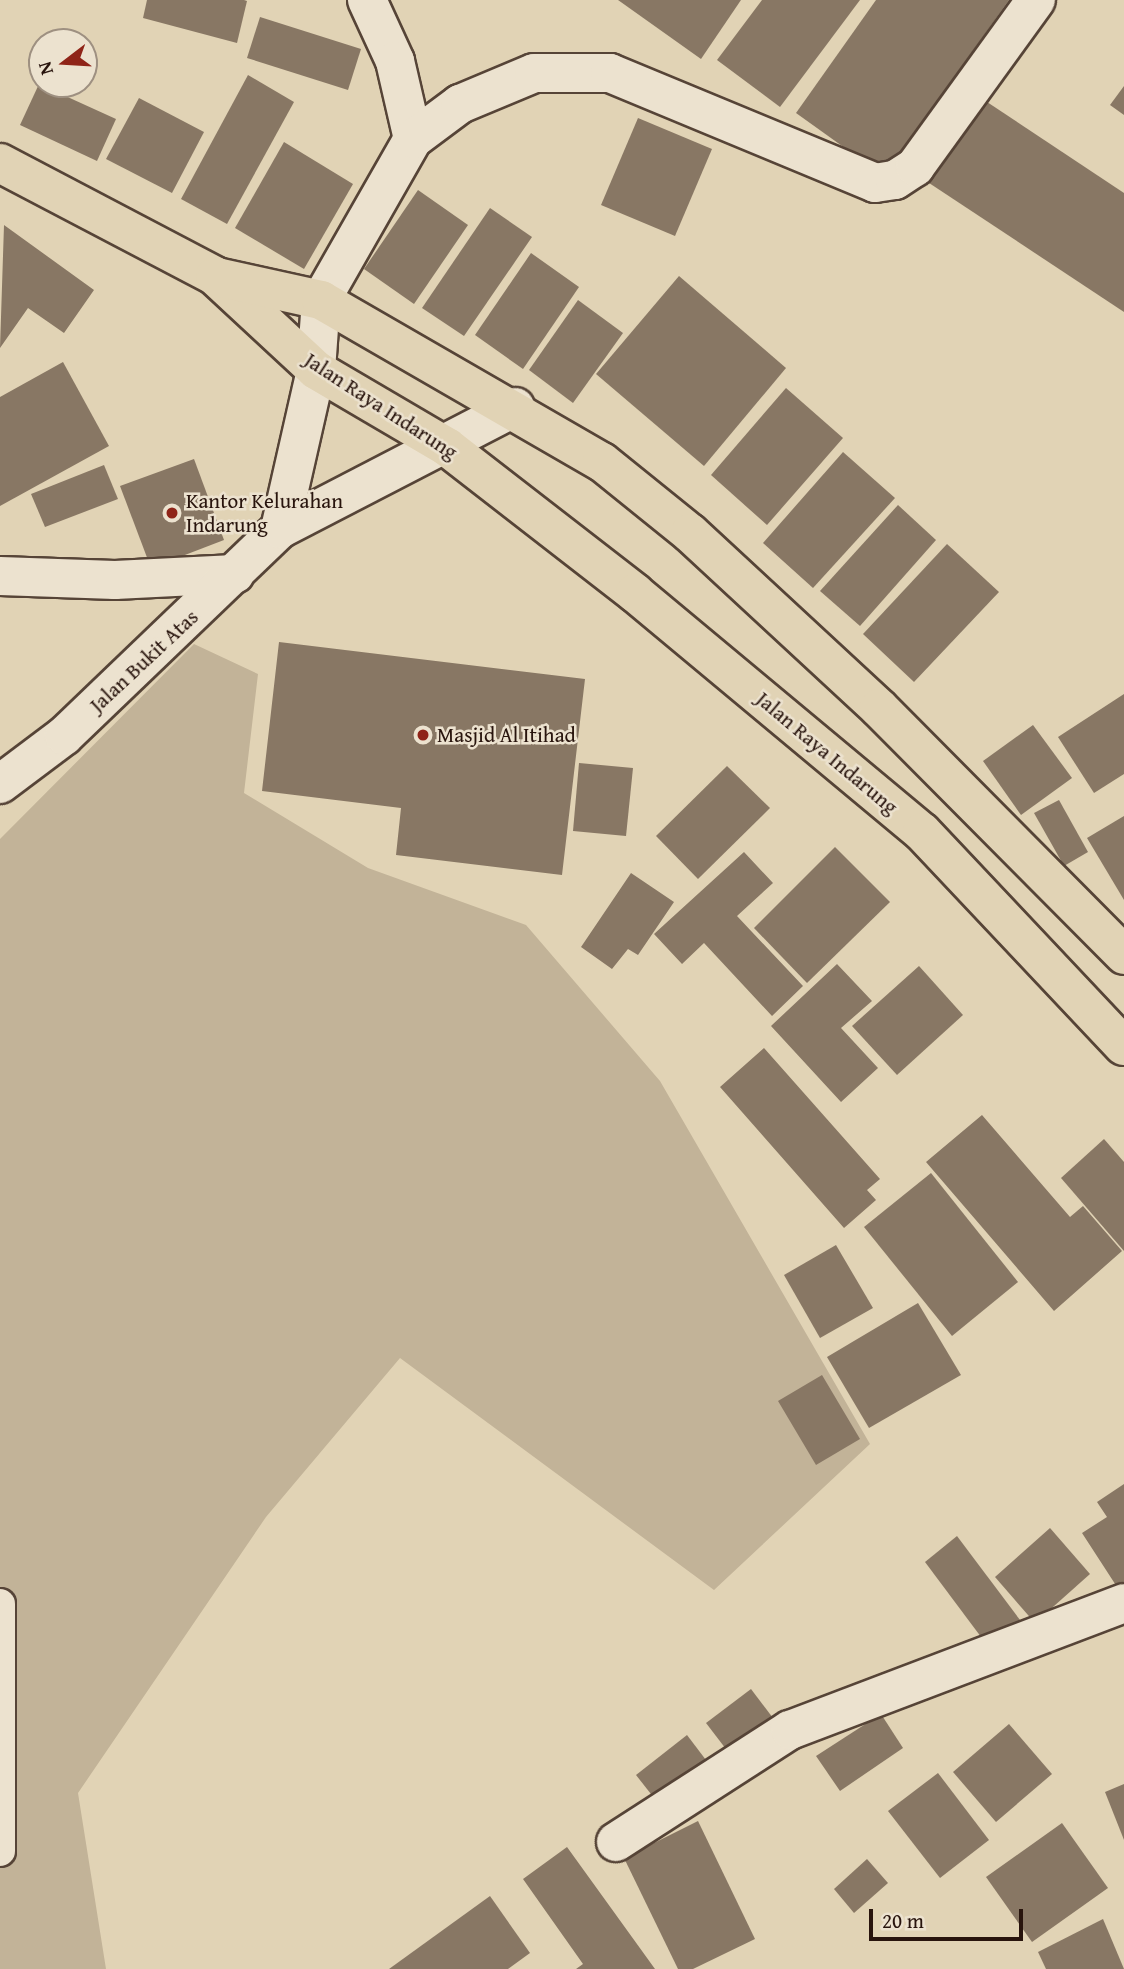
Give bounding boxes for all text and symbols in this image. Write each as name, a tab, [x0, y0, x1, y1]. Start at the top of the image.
north arrow	[28, 28, 98, 98]
text: N	[30, 58, 60, 79]
street label: Jalan Raya Indarung	[300, 347, 462, 465]
place label: Kantor Kelurahan Indarung	[186, 488, 343, 538]
marker: Kantor Kelurahan Indarung	[164, 505, 180, 521]
street label: Jalan Bukit Atas	[85, 604, 203, 718]
street label: Jalan Raya Indarung	[751, 686, 903, 820]
place label: Masjid Al Itihad	[437, 722, 576, 748]
marker: Masjid Al Itihad	[415, 727, 431, 743]
scale bar	[872, 1896, 1026, 1940]
text: 20 m	[882, 1905, 924, 1936]

